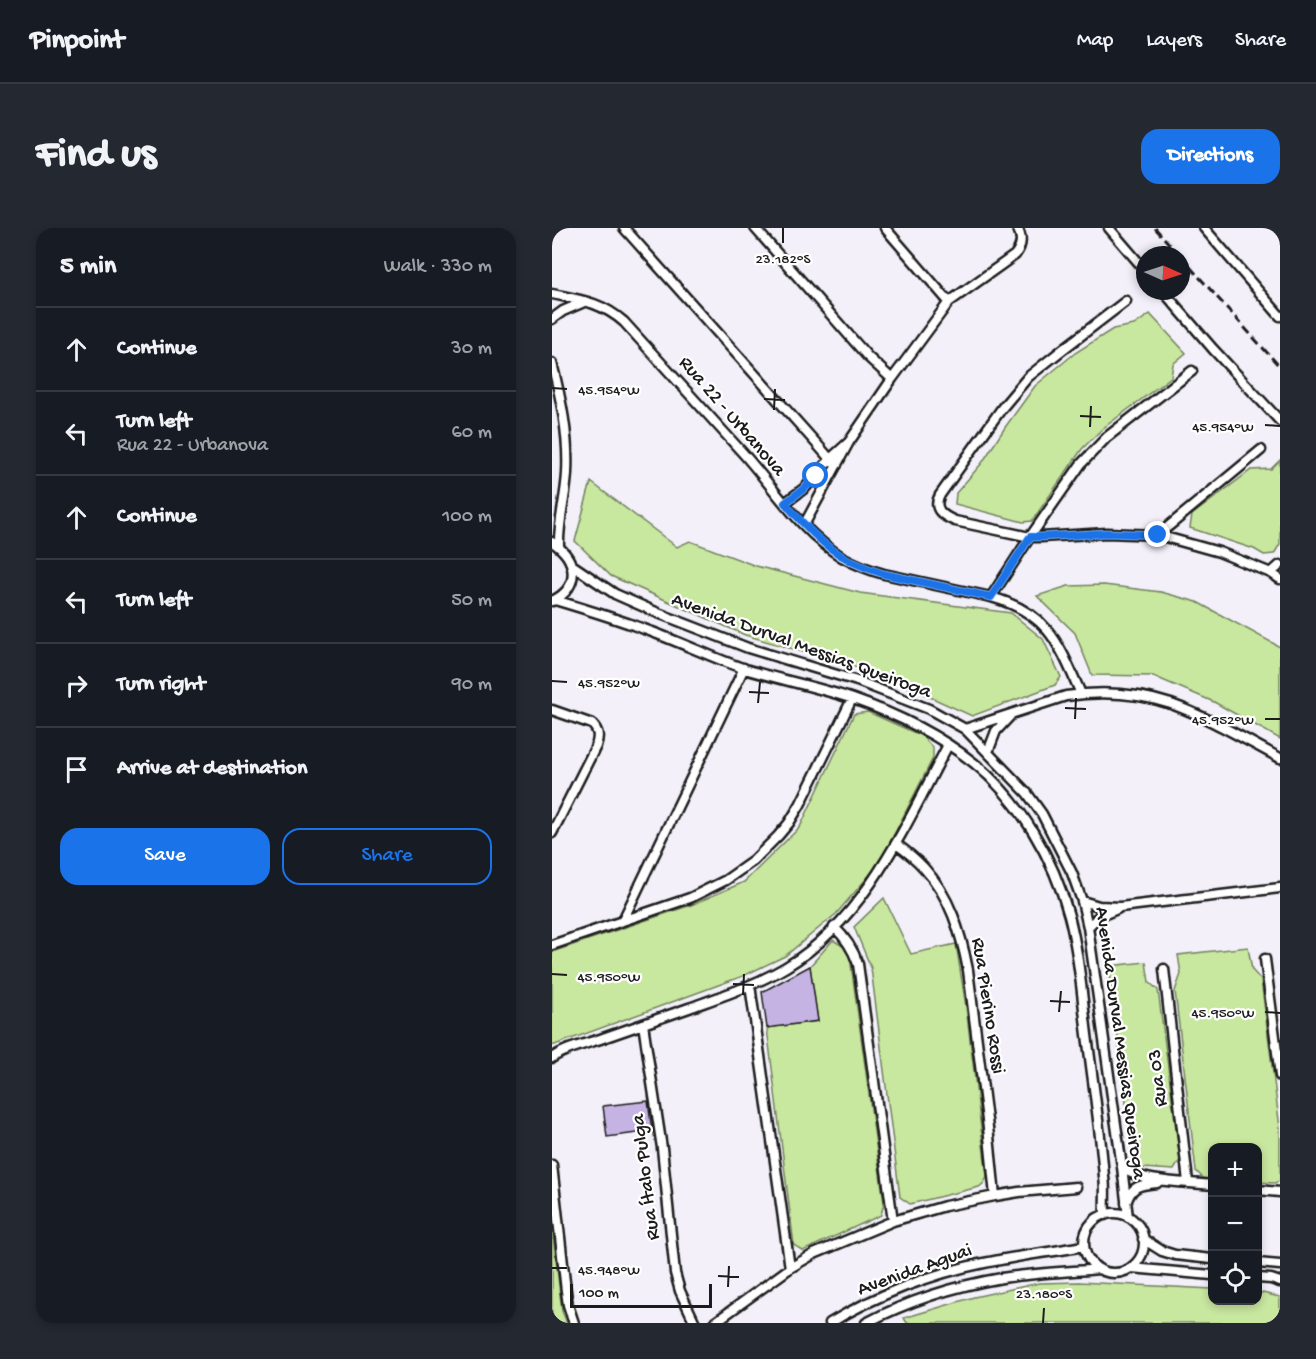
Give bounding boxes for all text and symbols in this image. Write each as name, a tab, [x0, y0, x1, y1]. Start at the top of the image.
text: Pinpoint	[30, 25, 124, 58]
text: Map	[1077, 29, 1113, 54]
text: Layers	[1146, 29, 1202, 54]
text: Share	[1235, 29, 1286, 54]
button: Directions	[1141, 129, 1280, 184]
text: Find us	[36, 132, 156, 181]
north arrow	[1136, 246, 1190, 300]
text: 23.182°S	[755, 251, 811, 269]
text: 5 min	[60, 252, 116, 283]
text: Walk · 330 m	[384, 256, 492, 279]
icon: ahead	[60, 333, 93, 366]
text: Continue	[117, 336, 197, 362]
text: 30 m	[451, 338, 492, 361]
street label: Rua 22 - Urbanova	[673, 352, 790, 482]
text: 45.954°W	[578, 382, 640, 400]
text: Turn left	[117, 409, 191, 435]
icon: left	[60, 417, 93, 450]
text: 45.954°W	[1192, 419, 1254, 437]
text: 60 m	[452, 422, 492, 445]
text: Rua 22 - Urbanova	[117, 435, 268, 458]
route start	[802, 462, 828, 488]
icon: ahead	[60, 501, 93, 534]
text: Continue	[117, 504, 197, 530]
text: 100 m	[442, 506, 492, 529]
route end	[1144, 521, 1170, 547]
icon: left	[60, 585, 93, 618]
text: Turn left	[117, 588, 191, 614]
street label: Avenida Durval Messias Queiroga	[668, 589, 935, 705]
text: 50 m	[451, 590, 492, 613]
icon: right	[60, 669, 93, 702]
text: Turn right	[117, 672, 205, 698]
text: 90 m	[452, 674, 492, 697]
text: 45.952°W	[578, 675, 640, 693]
text: 45.952°W	[1192, 712, 1254, 730]
icon: arrive	[60, 753, 93, 786]
text: Arrive at destination	[117, 756, 307, 782]
button: Save	[60, 828, 270, 885]
button: Share	[282, 828, 492, 885]
street label: Avenida Durval Messias Queiroga	[1088, 905, 1150, 1182]
street label: Rua Pierino Rossi	[965, 936, 1009, 1076]
text: 45.950°W	[577, 969, 641, 987]
text: 45.950°W	[1191, 1005, 1255, 1023]
street label: Rua 03	[1144, 1048, 1174, 1108]
street label: Rua Ítalo Pulga	[627, 1112, 666, 1241]
map controls	[1208, 1143, 1262, 1305]
button: +	[1208, 1143, 1262, 1197]
button: −	[1208, 1197, 1262, 1251]
street label: Avenida Aguai	[855, 1240, 975, 1302]
button: locate	[1208, 1251, 1262, 1305]
text: 45.948°W	[578, 1262, 640, 1280]
scale bar	[570, 1281, 712, 1308]
text: 100 m	[579, 1285, 619, 1304]
text: 23.180°S	[1016, 1286, 1072, 1304]

